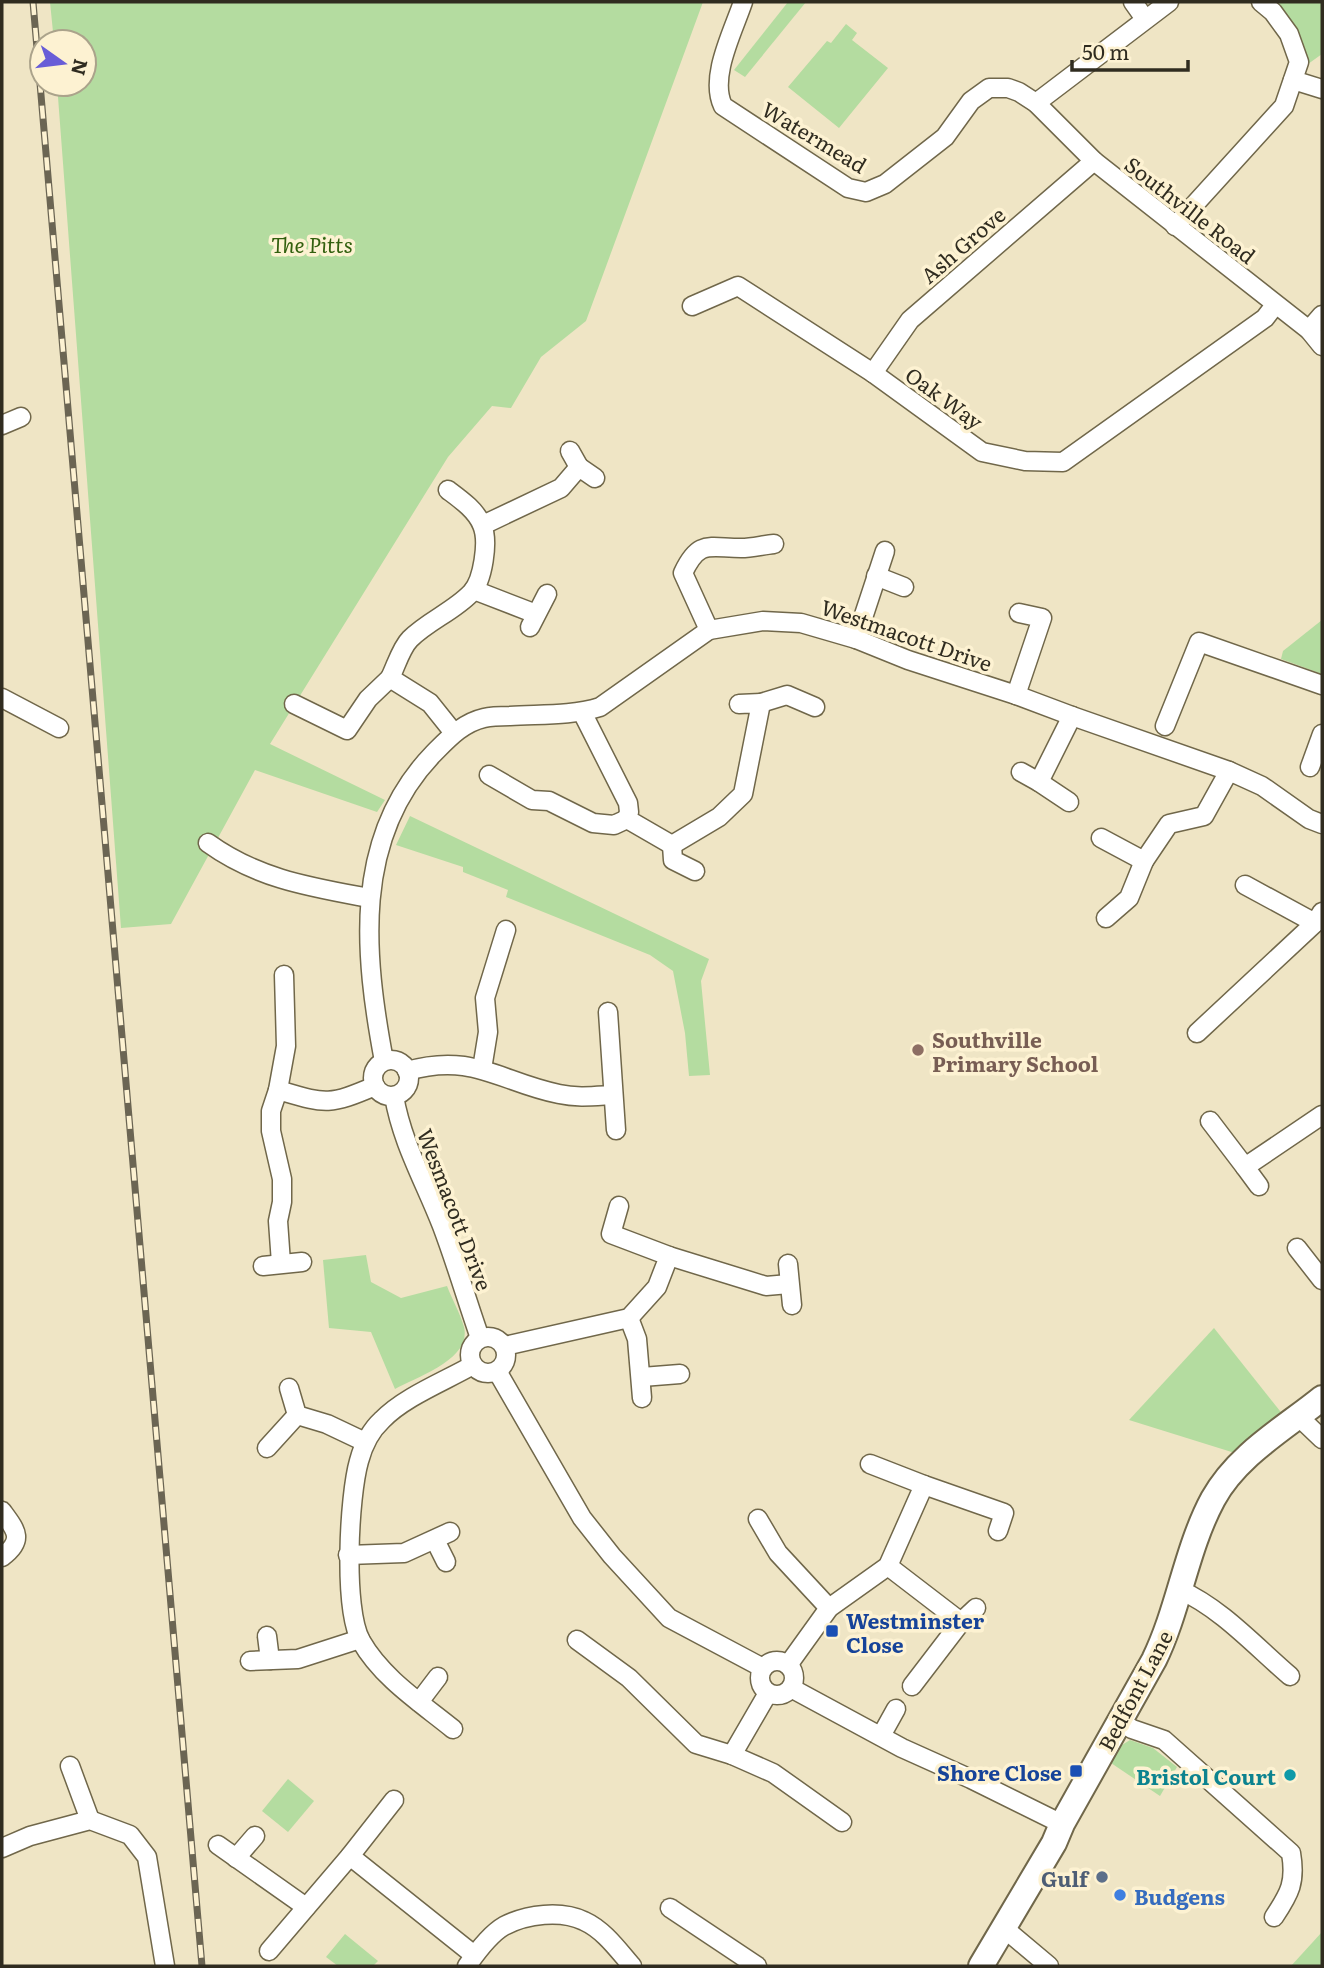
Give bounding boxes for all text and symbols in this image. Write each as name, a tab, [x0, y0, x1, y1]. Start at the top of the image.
north arrow	[28, 28, 98, 98]
scale bar	[1072, 28, 1188, 72]
text: 50 m	[1082, 35, 1129, 66]
text: N	[65, 56, 96, 79]
street label: Watermead	[757, 92, 873, 180]
street label: Southville Road	[1119, 148, 1263, 270]
street label: Ash Grove	[913, 198, 1011, 290]
park label: The Pitts	[271, 228, 353, 259]
street label: Oak Way	[900, 358, 991, 436]
street label: Westmacott Drive	[817, 590, 997, 678]
place label: Southville Primary School	[932, 1023, 1099, 1078]
marker: Southville Primary School	[910, 1042, 926, 1058]
street label: Wesmacott Drive	[411, 1123, 501, 1295]
place label: Westminster Close	[846, 1604, 985, 1659]
marker: Westminster Close	[824, 1623, 840, 1639]
street label: Bedfont Lane	[1089, 1624, 1179, 1756]
place label: Shore Close	[937, 1756, 1062, 1787]
place label: Bristol Court	[1136, 1760, 1277, 1791]
marker: Shore Close	[1068, 1763, 1084, 1779]
marker: Bristol Court	[1282, 1767, 1298, 1783]
place label: Gulf	[1041, 1862, 1090, 1893]
marker: Gulf	[1094, 1869, 1110, 1885]
place label: Budgens	[1134, 1880, 1225, 1911]
marker: Budgens	[1112, 1887, 1128, 1903]

